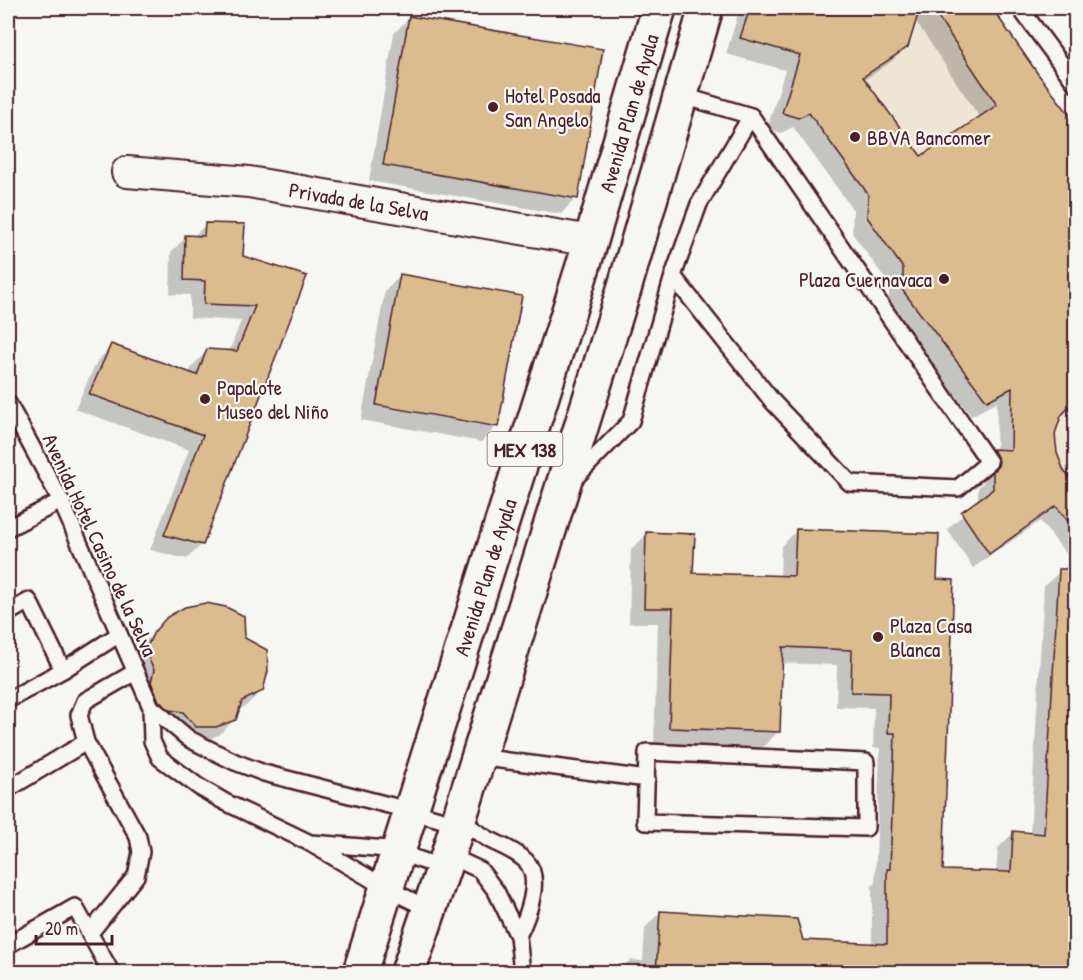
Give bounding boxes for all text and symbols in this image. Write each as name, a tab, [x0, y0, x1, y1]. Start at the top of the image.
street label: Avenida Plan de Ayala	[592, 30, 665, 195]
place label: Hotel Posada San Angelo	[505, 81, 601, 134]
marker: Hotel Posada San Angelo	[486, 100, 500, 114]
place label: BBVA Bancomer	[867, 123, 991, 152]
marker: BBVA Bancomer	[848, 130, 862, 144]
street label: Privada de la Selva	[287, 175, 431, 227]
place label: Plaza Cuernavaca	[799, 265, 932, 294]
marker: Plaza Cuernavaca	[937, 272, 951, 286]
place label: Papalote Museo del Niño	[217, 373, 328, 426]
marker: Papalote Museo del Niño	[198, 392, 212, 406]
street label: Avenida Hotel Casino de la Selva	[36, 429, 164, 661]
road number: MEX 138	[488, 432, 562, 466]
street label: Avenida Plan de Ayala	[446, 495, 523, 660]
place label: Plaza Casa Blanca	[890, 611, 972, 664]
marker: Plaza Casa Blanca	[871, 630, 885, 644]
scale bar	[36, 908, 112, 946]
text: 20 m	[45, 916, 78, 941]

